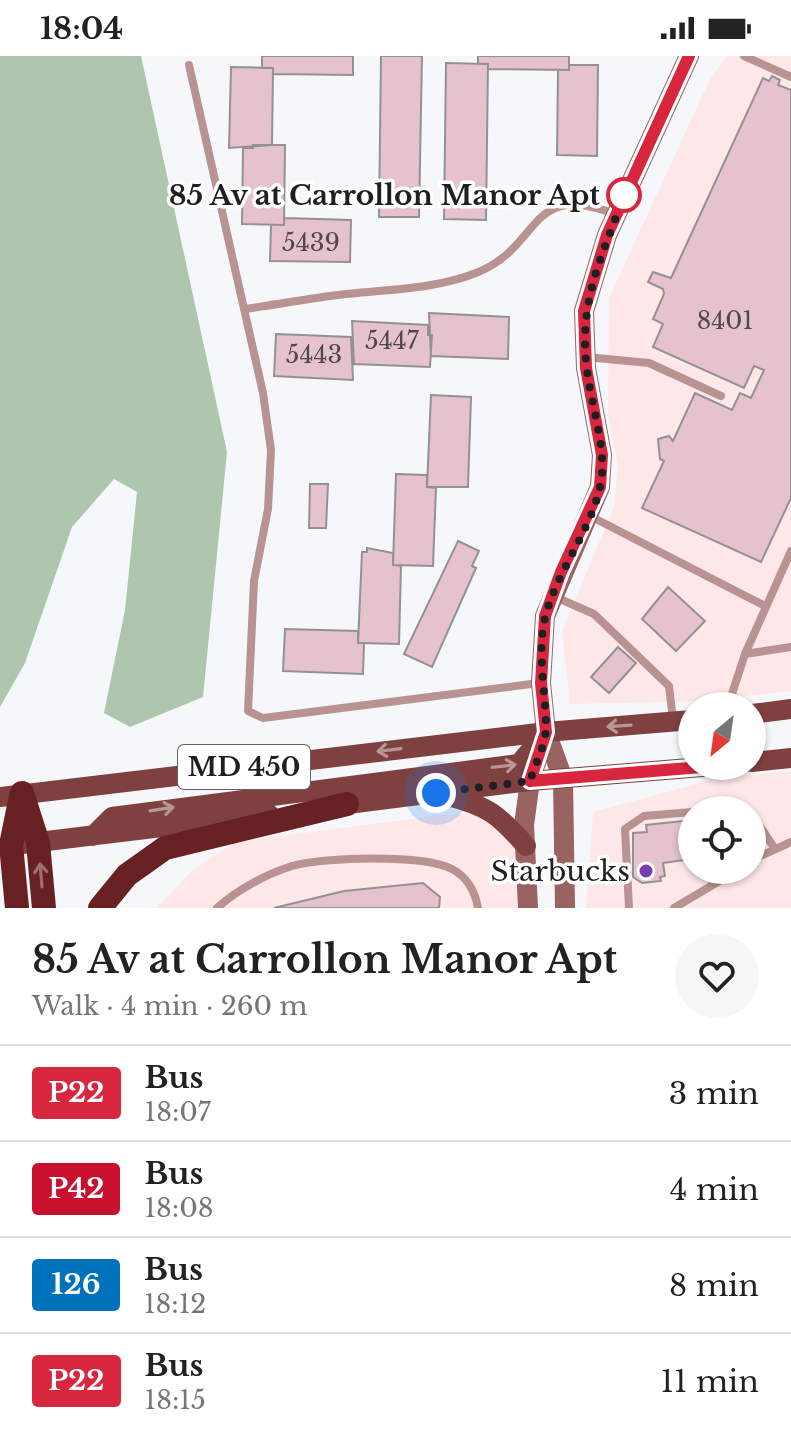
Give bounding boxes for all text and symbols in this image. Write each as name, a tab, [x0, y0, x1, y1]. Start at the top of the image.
text: 18:04	[40, 10, 123, 47]
place label: 85 Av at Carrollon Manor Apt	[169, 178, 600, 213]
marker: 85 Av at Carrollon Manor Apt	[607, 178, 641, 212]
house number: 5439	[282, 228, 340, 257]
house number: 8401	[697, 306, 753, 335]
house number: 5447	[365, 326, 420, 355]
house number: 5443	[286, 340, 342, 369]
north arrow	[678, 692, 766, 780]
map controls	[678, 692, 766, 884]
one-way arrow	[606, 719, 633, 734]
one-way arrow	[376, 743, 403, 758]
road number: MD 450	[178, 745, 310, 789]
one-way arrow	[491, 758, 516, 773]
your location	[416, 773, 456, 813]
button: locate	[678, 796, 766, 884]
one-way arrow	[149, 801, 174, 816]
place label: Starbucks	[491, 854, 630, 889]
one-way arrow	[33, 862, 48, 889]
marker: Starbucks	[637, 862, 655, 880]
button: heart	[675, 934, 759, 1018]
text: 85 Av at Carrollon Manor Apt	[32, 936, 617, 983]
text: Walk · 4 min · 260 m	[32, 990, 307, 1022]
text: Bus	[145, 1059, 204, 1096]
text: P22	[48, 1075, 105, 1110]
text: 3 min	[669, 1075, 759, 1112]
text: 18:07	[145, 1096, 211, 1128]
text: Bus	[144, 1155, 203, 1192]
text: P42	[48, 1171, 104, 1206]
text: 4 min	[670, 1171, 759, 1208]
text: 18:08	[144, 1192, 214, 1224]
text: Bus	[144, 1251, 203, 1288]
text: 126	[51, 1267, 101, 1302]
text: 8 min	[669, 1267, 759, 1304]
text: 18:12	[144, 1288, 206, 1320]
text: Bus	[145, 1347, 204, 1384]
text: P22	[48, 1363, 105, 1398]
text: 11 min	[661, 1363, 759, 1400]
text: 18:15	[145, 1384, 206, 1416]

